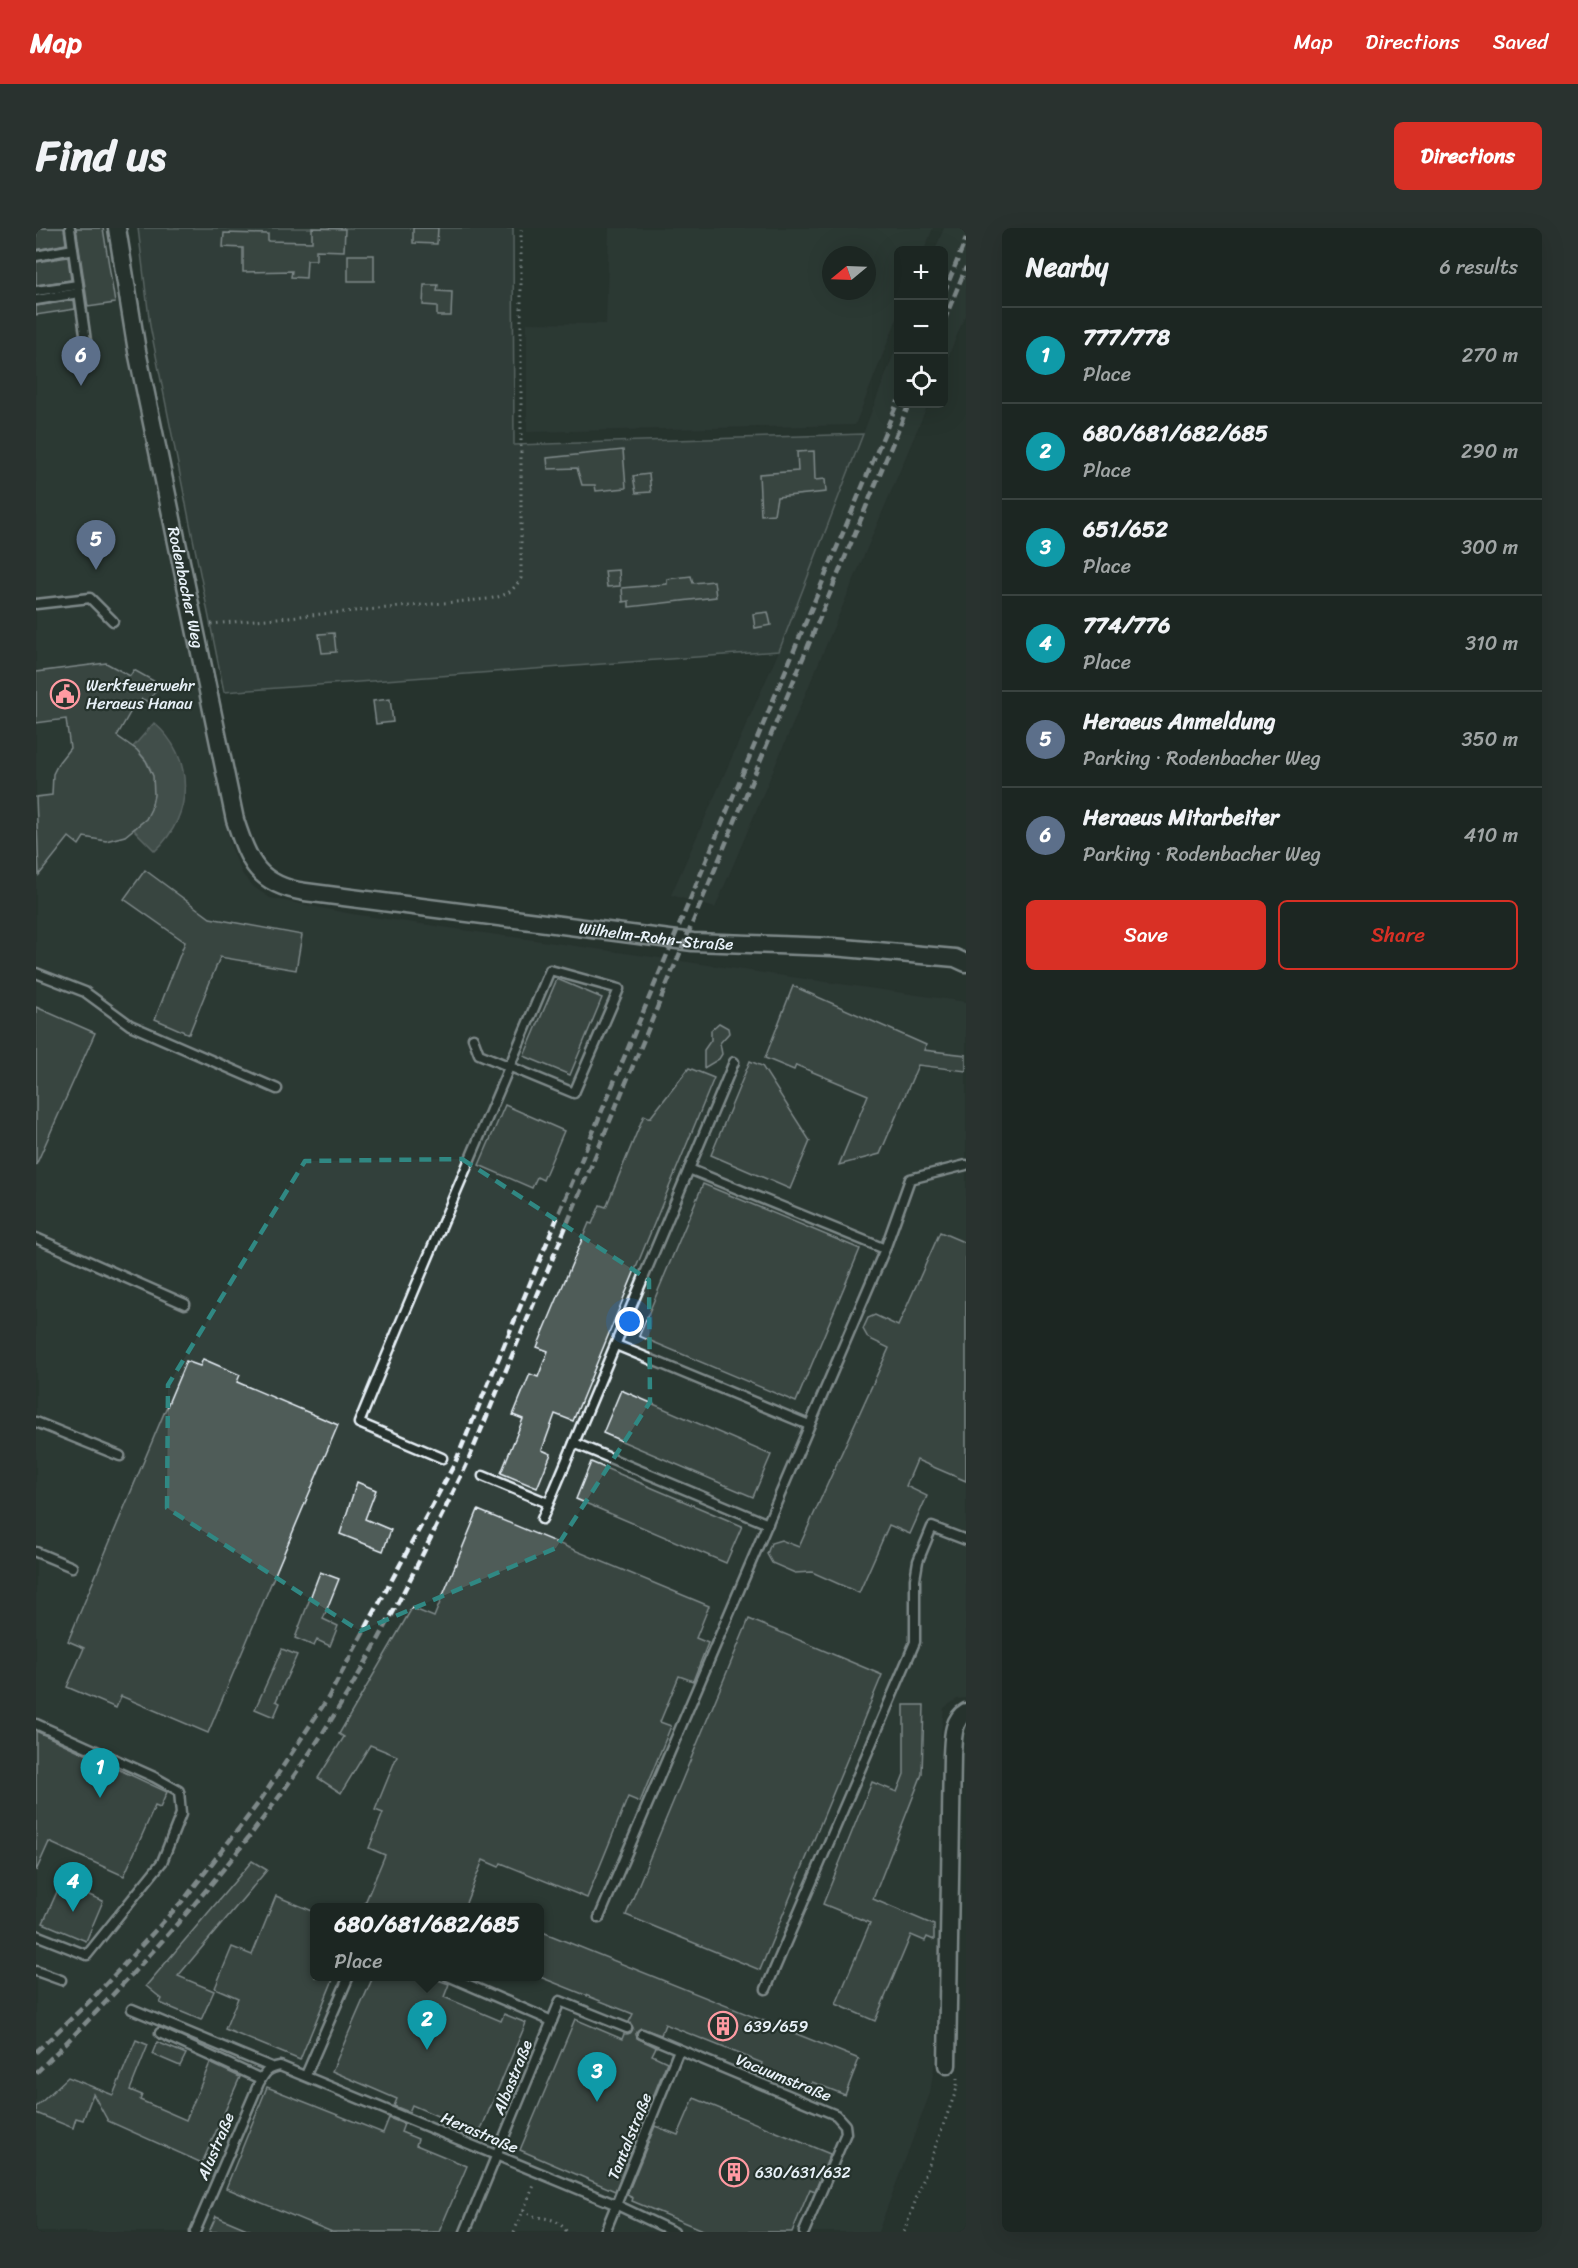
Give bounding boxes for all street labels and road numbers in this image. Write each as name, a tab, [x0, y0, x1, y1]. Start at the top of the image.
street label: Rodenbacher Weg	[159, 524, 213, 651]
street label: Wilhelm-Rohn-Straße	[577, 913, 734, 958]
street label: Albastraße	[484, 2035, 541, 2120]
street label: Vacuumstraße	[731, 2045, 836, 2110]
street label: Tantalstraße	[599, 2088, 660, 2184]
street label: Herastraße	[436, 2103, 523, 2162]
street label: Alustraße	[188, 2108, 243, 2185]

